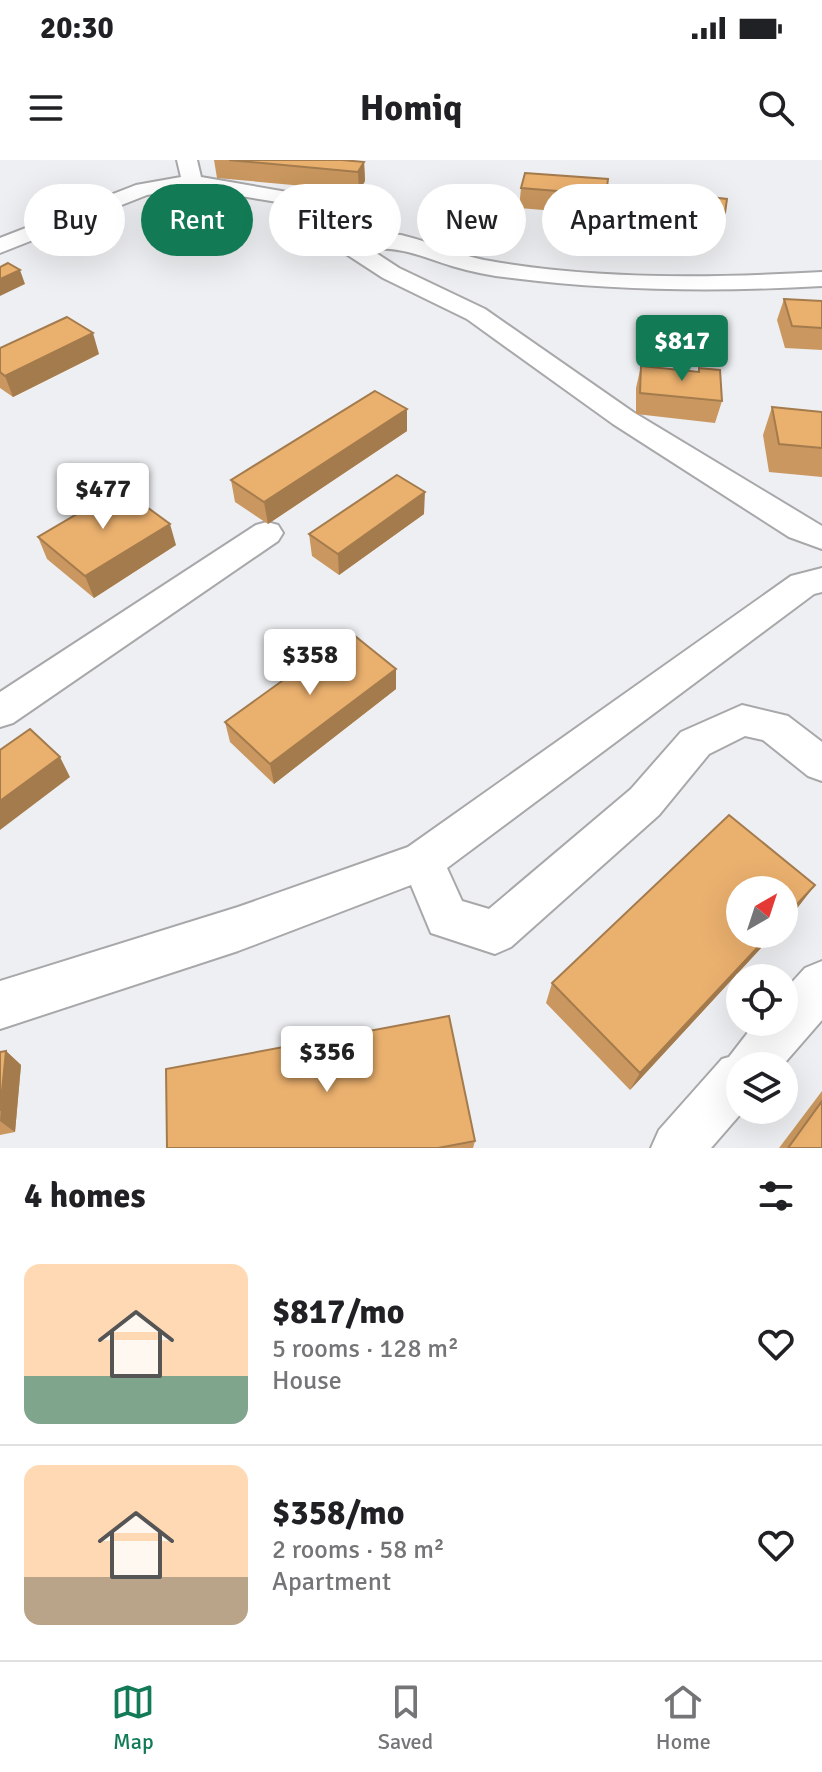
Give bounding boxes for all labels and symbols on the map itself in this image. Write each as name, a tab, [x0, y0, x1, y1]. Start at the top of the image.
pin: $817	[635, 315, 729, 383]
pin: $477	[56, 463, 150, 531]
pin: $358	[263, 629, 357, 697]
north arrow	[726, 876, 798, 948]
pin: $356	[280, 1026, 374, 1094]

